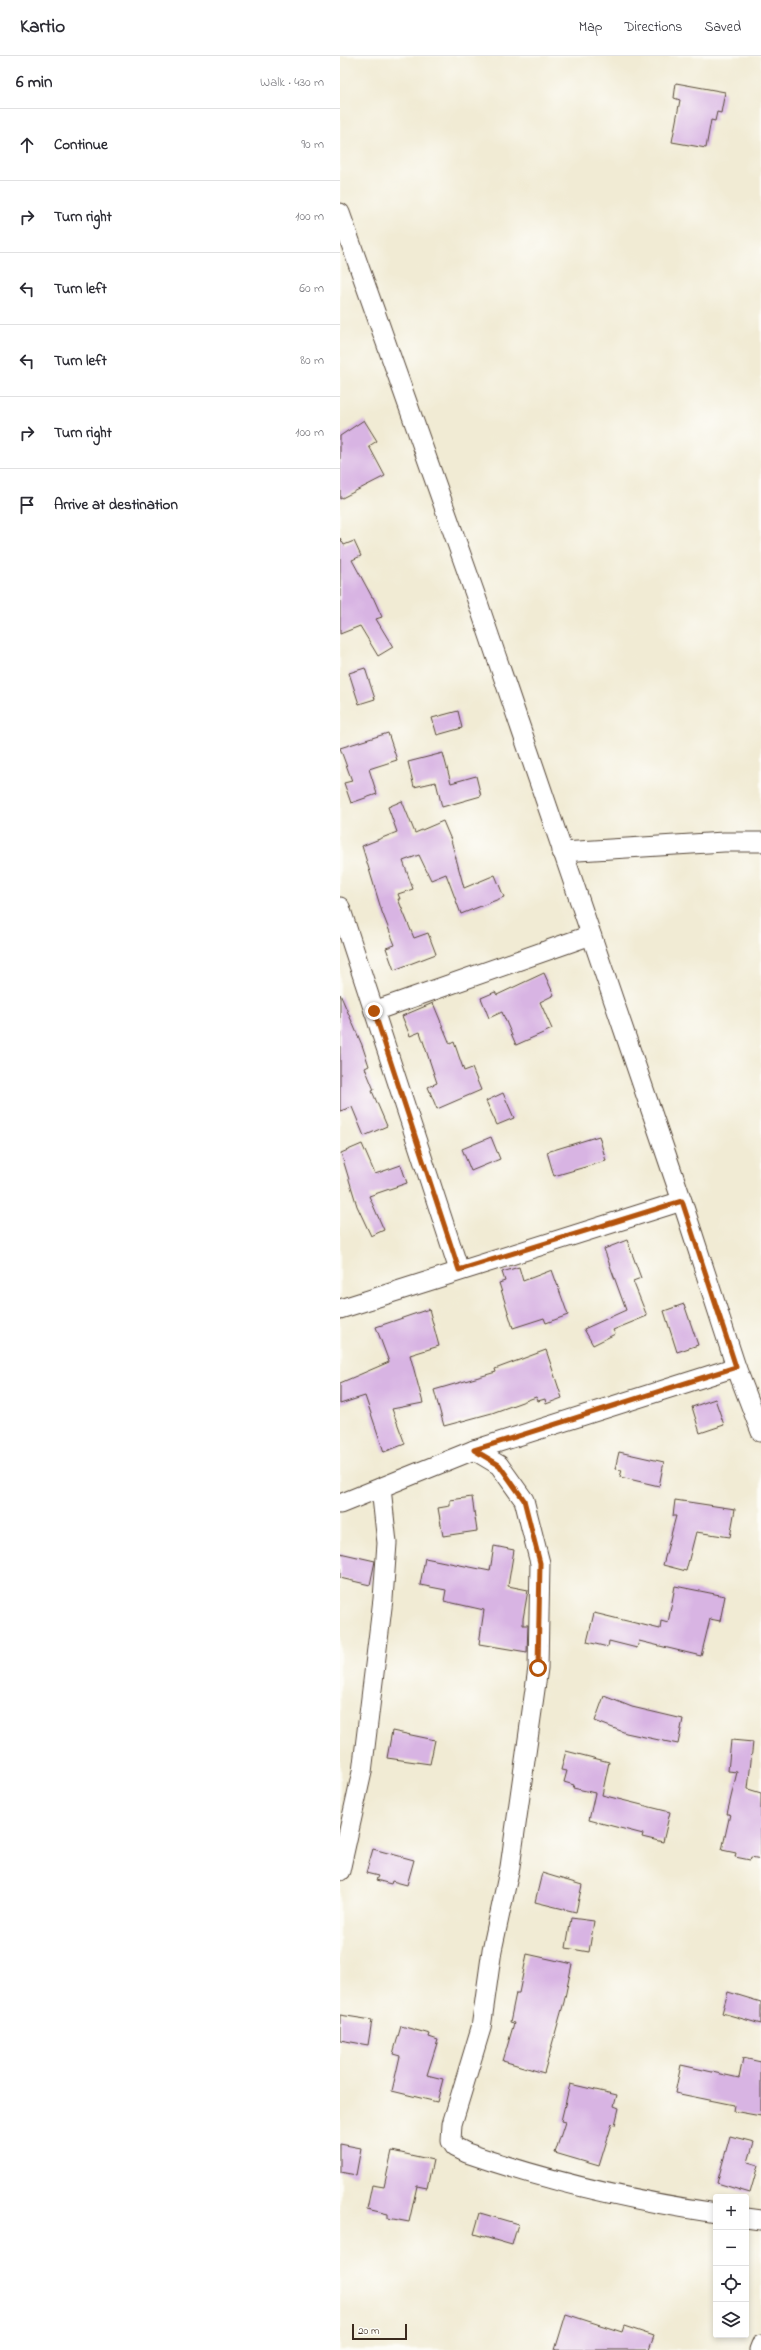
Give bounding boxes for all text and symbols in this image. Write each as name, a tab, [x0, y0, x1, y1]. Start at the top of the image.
text: Kartio	[20, 14, 65, 41]
text: Map	[579, 17, 602, 38]
text: Directions	[624, 17, 682, 38]
text: Saved	[704, 17, 741, 38]
text: 6 min	[16, 70, 52, 95]
text: Walk · 430 m	[260, 73, 324, 92]
icon: ahead	[16, 134, 38, 156]
text: Continue	[54, 134, 108, 156]
text: 90 m	[301, 135, 324, 154]
icon: right	[16, 206, 38, 228]
text: Turn right	[54, 206, 112, 228]
text: 100 m	[295, 207, 324, 226]
icon: left	[16, 278, 38, 300]
text: Turn left	[54, 278, 107, 300]
text: 60 m	[299, 279, 324, 298]
icon: left	[16, 350, 38, 372]
text: Turn left	[54, 350, 107, 372]
text: 80 m	[300, 351, 324, 370]
icon: right	[16, 422, 38, 444]
text: Turn right	[54, 422, 112, 444]
text: 100 m	[295, 423, 324, 442]
icon: arrive	[16, 494, 38, 516]
text: Arrive at destination	[54, 494, 178, 516]
route end	[365, 1002, 383, 1020]
route start	[529, 1659, 547, 1677]
map controls	[713, 2194, 749, 2338]
button: +	[713, 2194, 749, 2230]
button: −	[713, 2230, 749, 2266]
button: locate	[713, 2266, 749, 2302]
button: layers	[713, 2302, 749, 2338]
scale bar	[352, 2322, 407, 2341]
text: 20 m	[358, 2323, 380, 2339]

